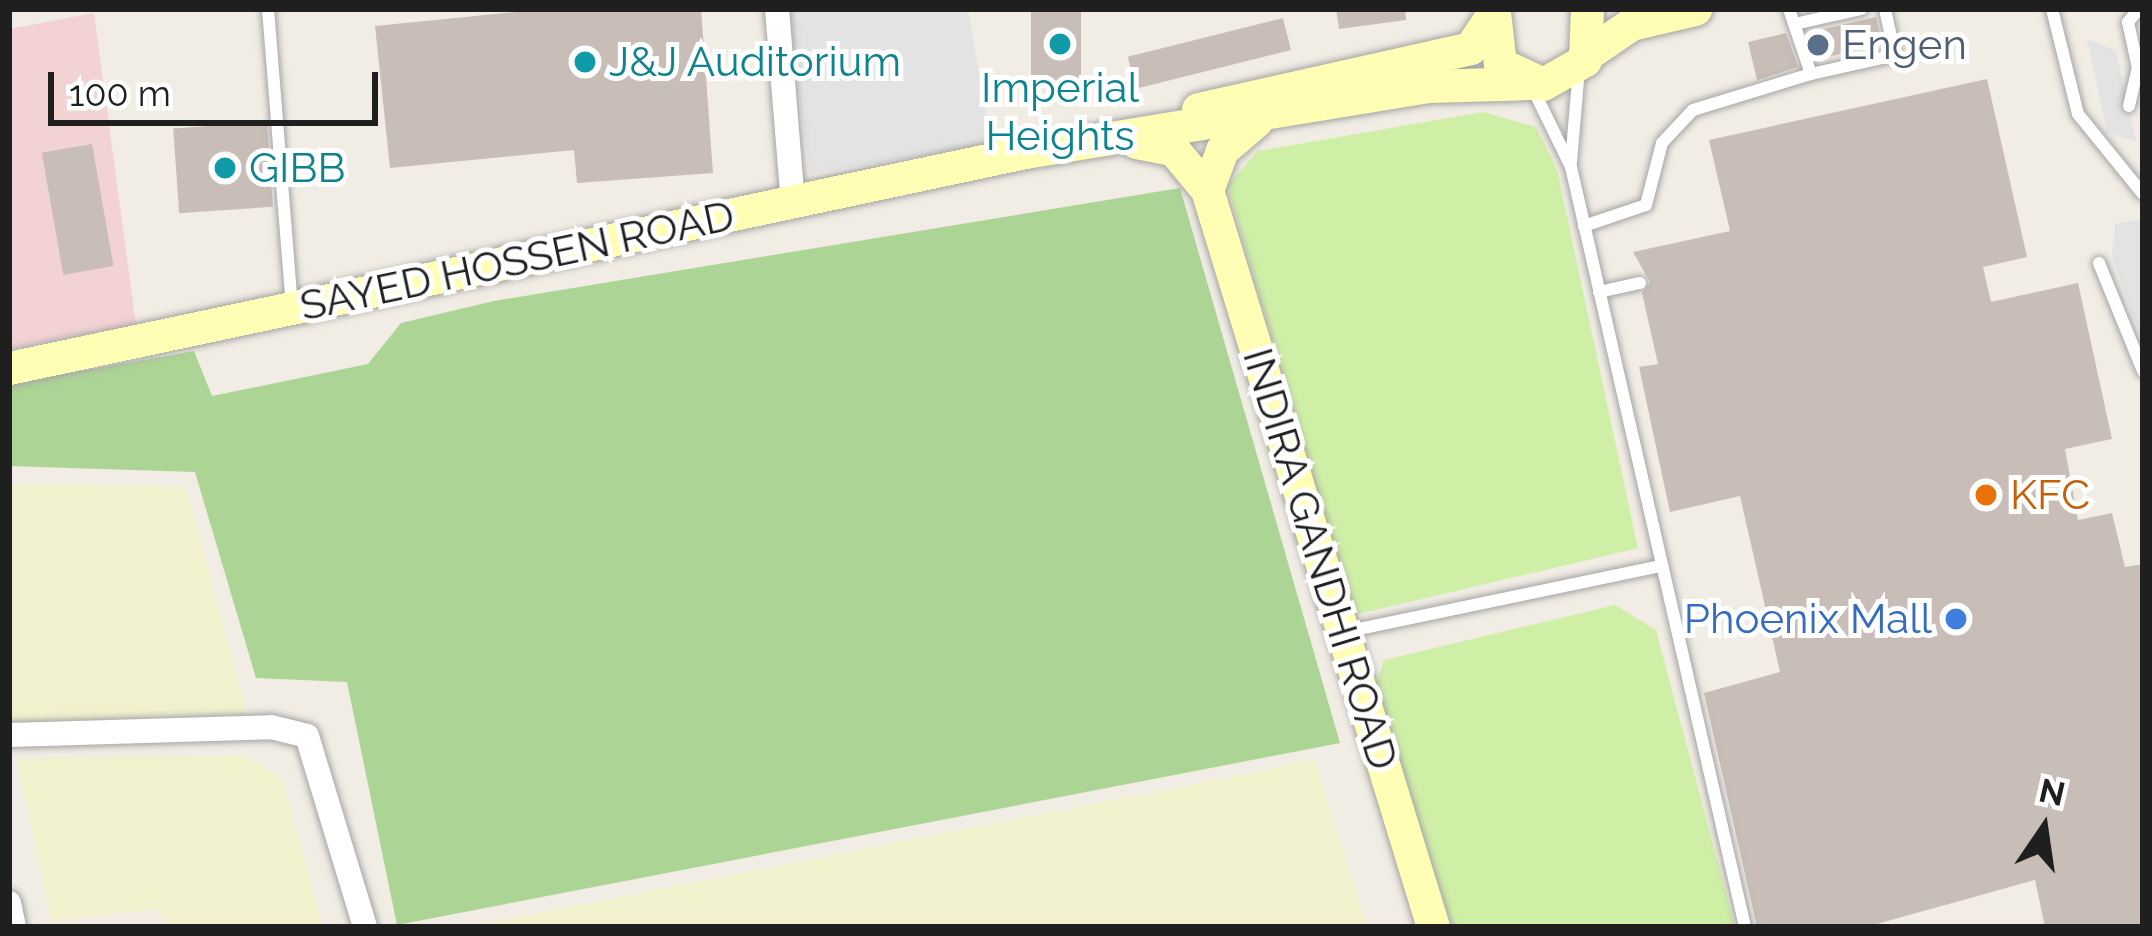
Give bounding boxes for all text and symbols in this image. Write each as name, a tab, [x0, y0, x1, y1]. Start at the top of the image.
place label: Engen	[1842, 20, 1967, 70]
marker: Imperial Heights	[1047, 31, 1073, 57]
marker: Engen	[1805, 32, 1831, 58]
place label: J&J Auditorium	[609, 37, 902, 87]
scale bar	[54, 48, 384, 122]
marker: J&J Auditorium	[572, 49, 598, 75]
place label: Imperial Heights	[981, 63, 1139, 162]
text: 100 m	[69, 72, 171, 114]
place label: GIBB	[249, 143, 345, 193]
marker: GIBB	[212, 155, 238, 181]
street label: SAYED HOSSEN ROAD	[295, 190, 739, 332]
street label: INDIRA GANDHI ROAD	[1232, 342, 1408, 776]
place label: KFC	[2010, 470, 2090, 520]
marker: KFC	[1973, 482, 1999, 508]
place label: Phoenix Mall	[1684, 594, 1932, 644]
marker: Phoenix Mall	[1943, 606, 1969, 632]
north arrow	[1984, 768, 2104, 888]
text: N	[2036, 771, 2069, 814]

